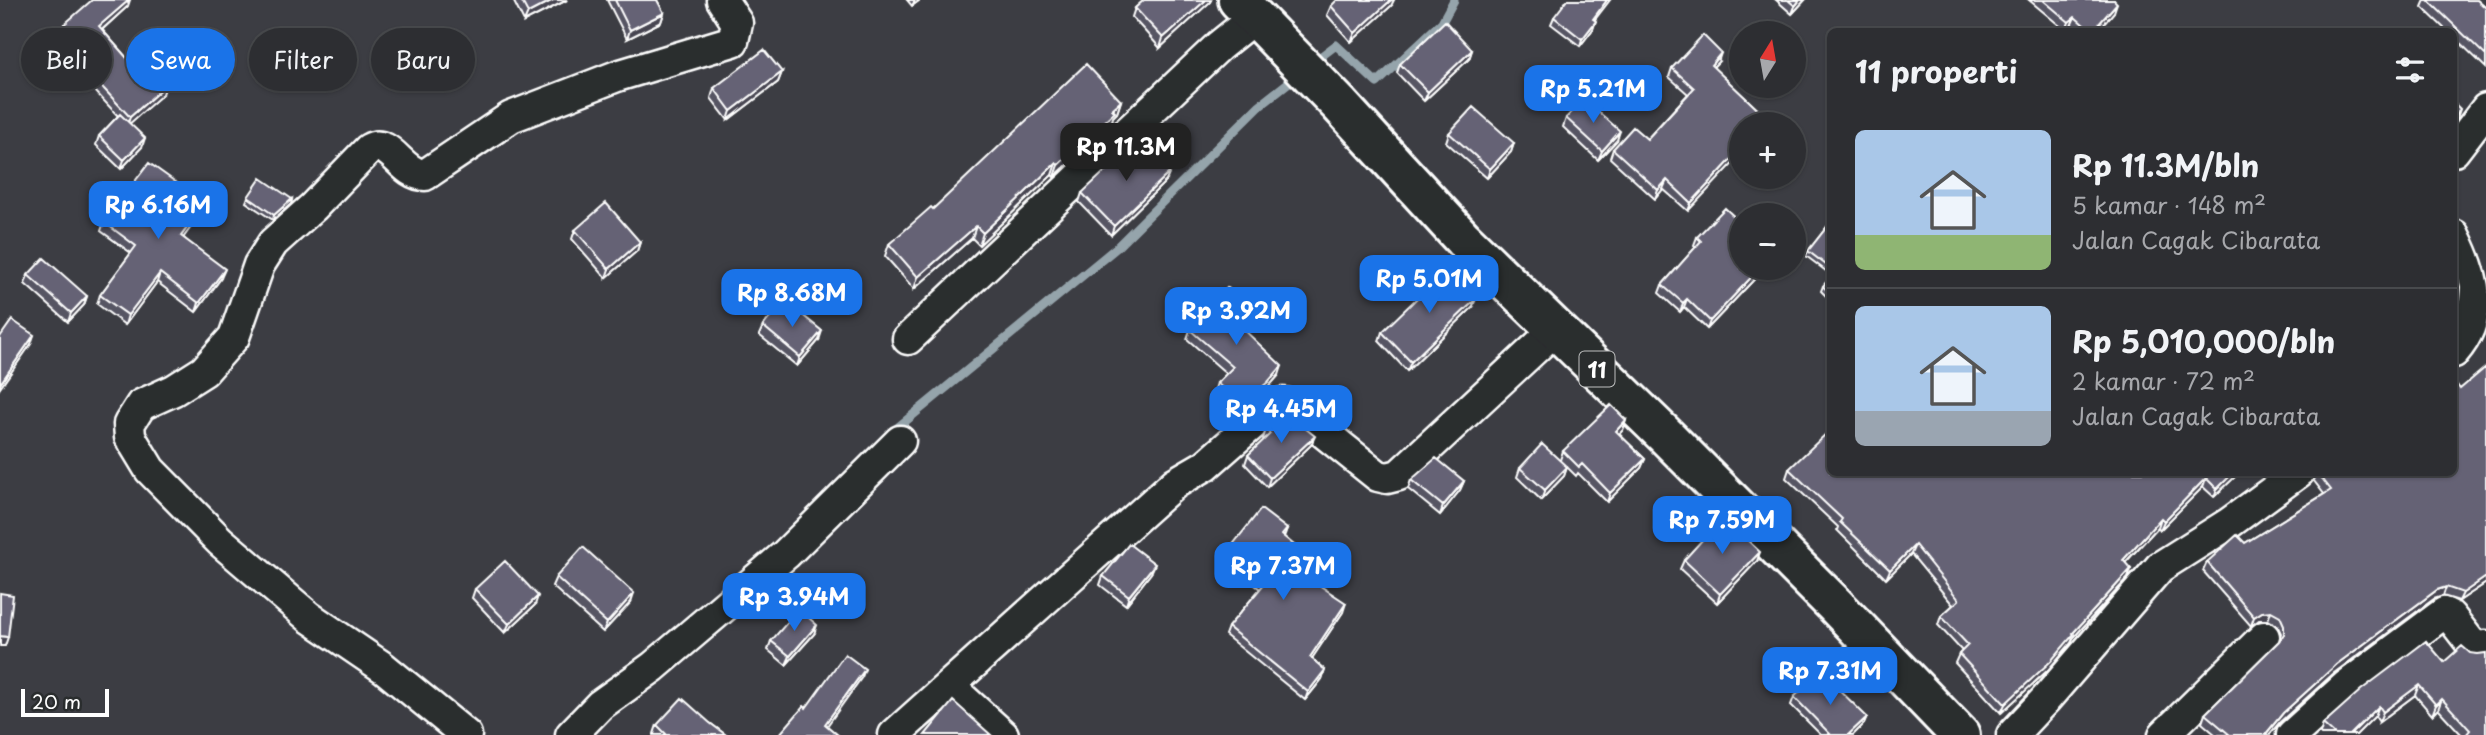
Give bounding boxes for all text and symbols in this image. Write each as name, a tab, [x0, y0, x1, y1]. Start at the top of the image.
north arrow	[1729, 21, 1806, 98]
map controls	[1729, 21, 1806, 280]
chip: Beli	[21, 28, 112, 91]
chip: Sewa	[126, 28, 235, 91]
chip: Filter	[249, 28, 357, 91]
chip: Baru	[371, 28, 475, 91]
text: 11 properti	[1855, 48, 2017, 93]
icon: filters	[2391, 51, 2429, 89]
pin: Rp 5.21M	[1521, 66, 1665, 125]
text: Rp 5.21M	[1540, 70, 1646, 105]
button: +	[1729, 112, 1806, 189]
pin: Rp 11.3M	[1054, 124, 1198, 183]
text: Rp 11.3M	[1076, 128, 1176, 163]
text: Rp 11.3M/bln	[2072, 142, 2259, 187]
icon: home	[1911, 158, 1995, 242]
pin: Rp 6.16M	[86, 182, 230, 241]
text: Rp 6.16M	[105, 186, 211, 221]
text: 5 kamar · 148 m²	[2072, 187, 2266, 222]
button: −	[1729, 203, 1806, 280]
text: Jalan Cagak Cibarata	[2072, 222, 2320, 257]
pin: Rp 5.01M	[1357, 256, 1501, 315]
text: Rp 5.01M	[1376, 260, 1482, 295]
pin: Rp 8.68M	[720, 270, 864, 329]
text: Rp 8.68M	[737, 274, 847, 309]
pin: Rp 3.92M	[1164, 288, 1308, 347]
text: Rp 3.92M	[1181, 292, 1291, 327]
text: Rp 5,010,000/bln	[2072, 318, 2335, 363]
icon: home	[1911, 334, 1995, 418]
road number: 11	[1580, 352, 1614, 386]
text: 2 kamar · 72 m²	[2072, 363, 2255, 398]
pin: Rp 4.45M	[1209, 386, 1353, 445]
text: Rp 4.45M	[1225, 390, 1337, 425]
text: Jalan Cagak Cibarata	[2072, 398, 2320, 433]
pin: Rp 7.59M	[1650, 496, 1794, 556]
text: Rp 7.59M	[1669, 501, 1775, 536]
pin: Rp 7.37M	[1211, 542, 1355, 602]
text: Rp 7.37M	[1230, 547, 1336, 582]
pin: Rp 3.94M	[722, 574, 866, 633]
text: Rp 3.94M	[739, 578, 849, 613]
pin: Rp 7.31M	[1758, 648, 1902, 707]
text: Rp 7.31M	[1778, 652, 1882, 687]
scale bar	[21, 686, 108, 718]
text: 20 m	[32, 687, 81, 715]

